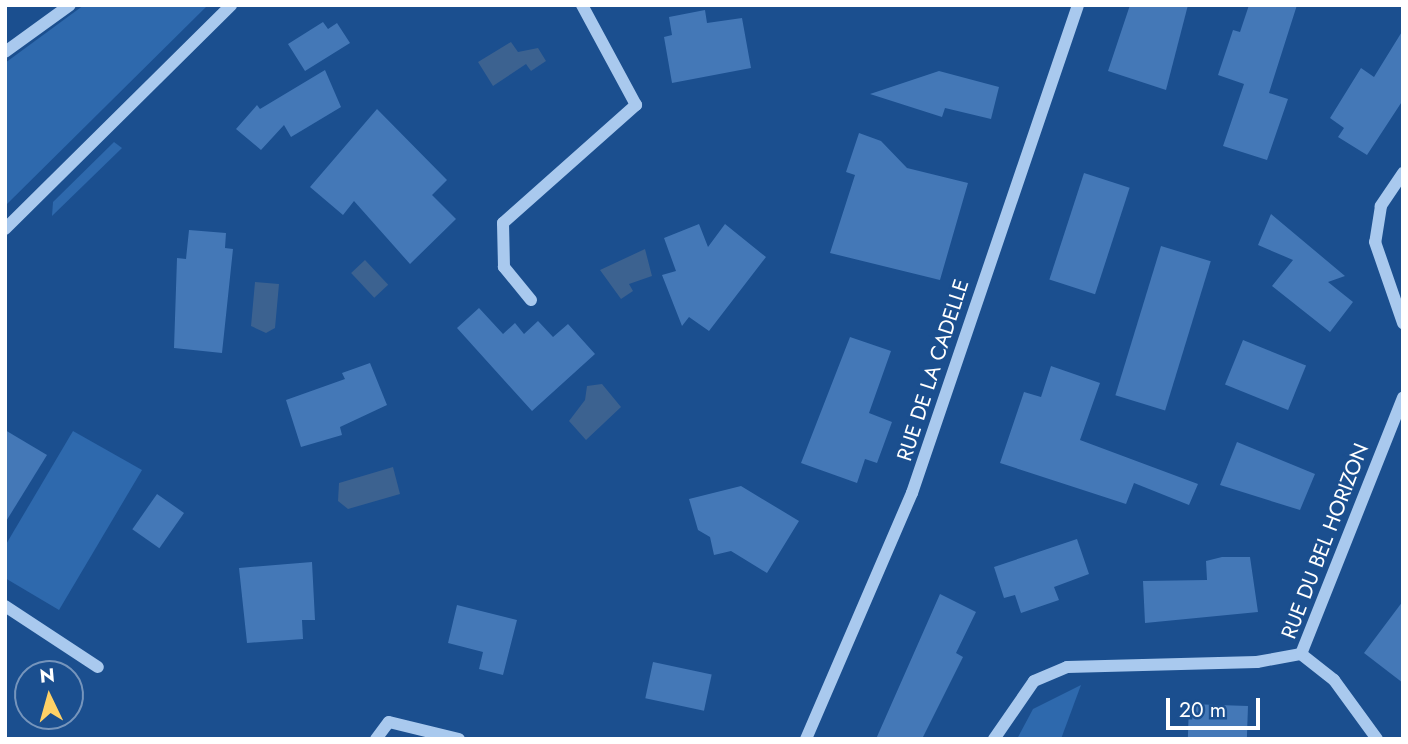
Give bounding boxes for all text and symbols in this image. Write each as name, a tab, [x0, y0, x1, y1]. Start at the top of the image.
street label: RUE DE LA CADELLE	[892, 276, 974, 464]
street label: RUE DU BEL HORIZON	[1276, 440, 1374, 642]
north arrow	[14, 660, 84, 730]
text: N	[39, 661, 56, 690]
scale bar	[1170, 684, 1264, 728]
text: 20 m	[1179, 695, 1226, 725]

